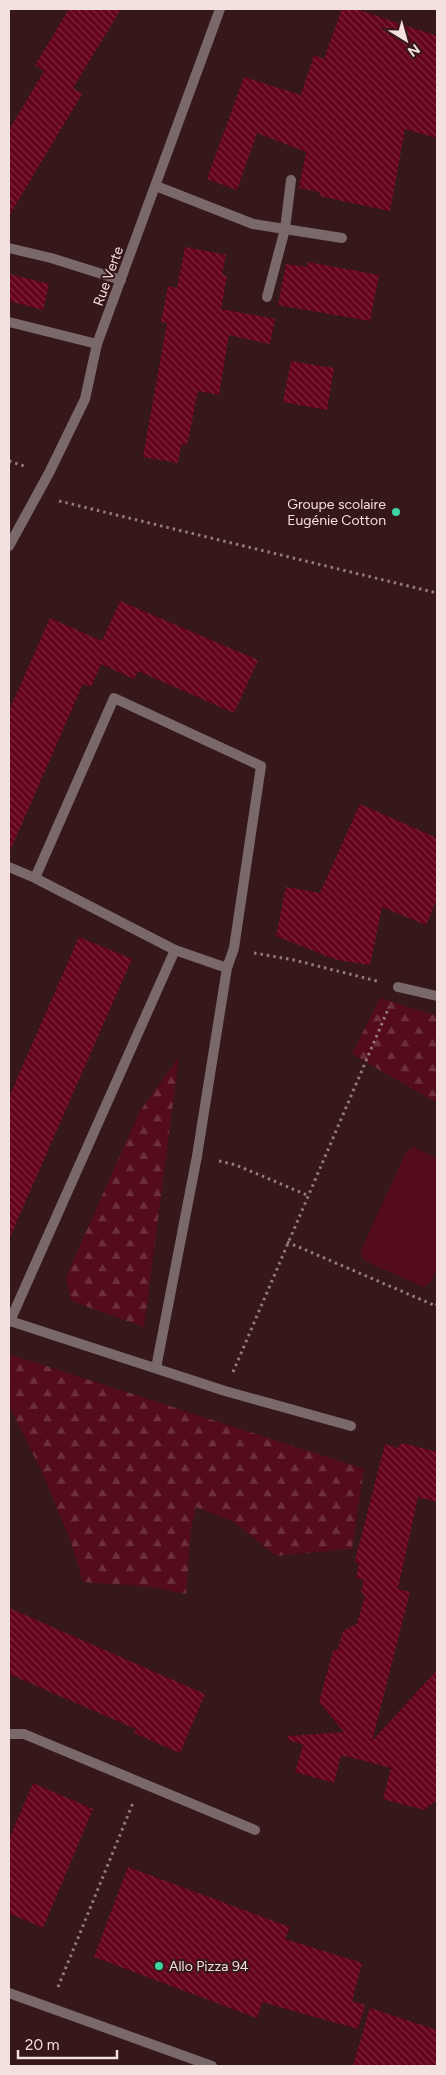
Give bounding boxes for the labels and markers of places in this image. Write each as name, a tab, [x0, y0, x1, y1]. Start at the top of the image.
place label: Groupe scolaire Eugénie Cotton	[287, 496, 386, 529]
marker: Groupe scolaire Eugénie Cotton	[390, 506, 402, 518]
place label: Allo Pizza 94	[169, 1958, 249, 1975]
marker: Allo Pizza 94	[153, 1960, 165, 1972]

